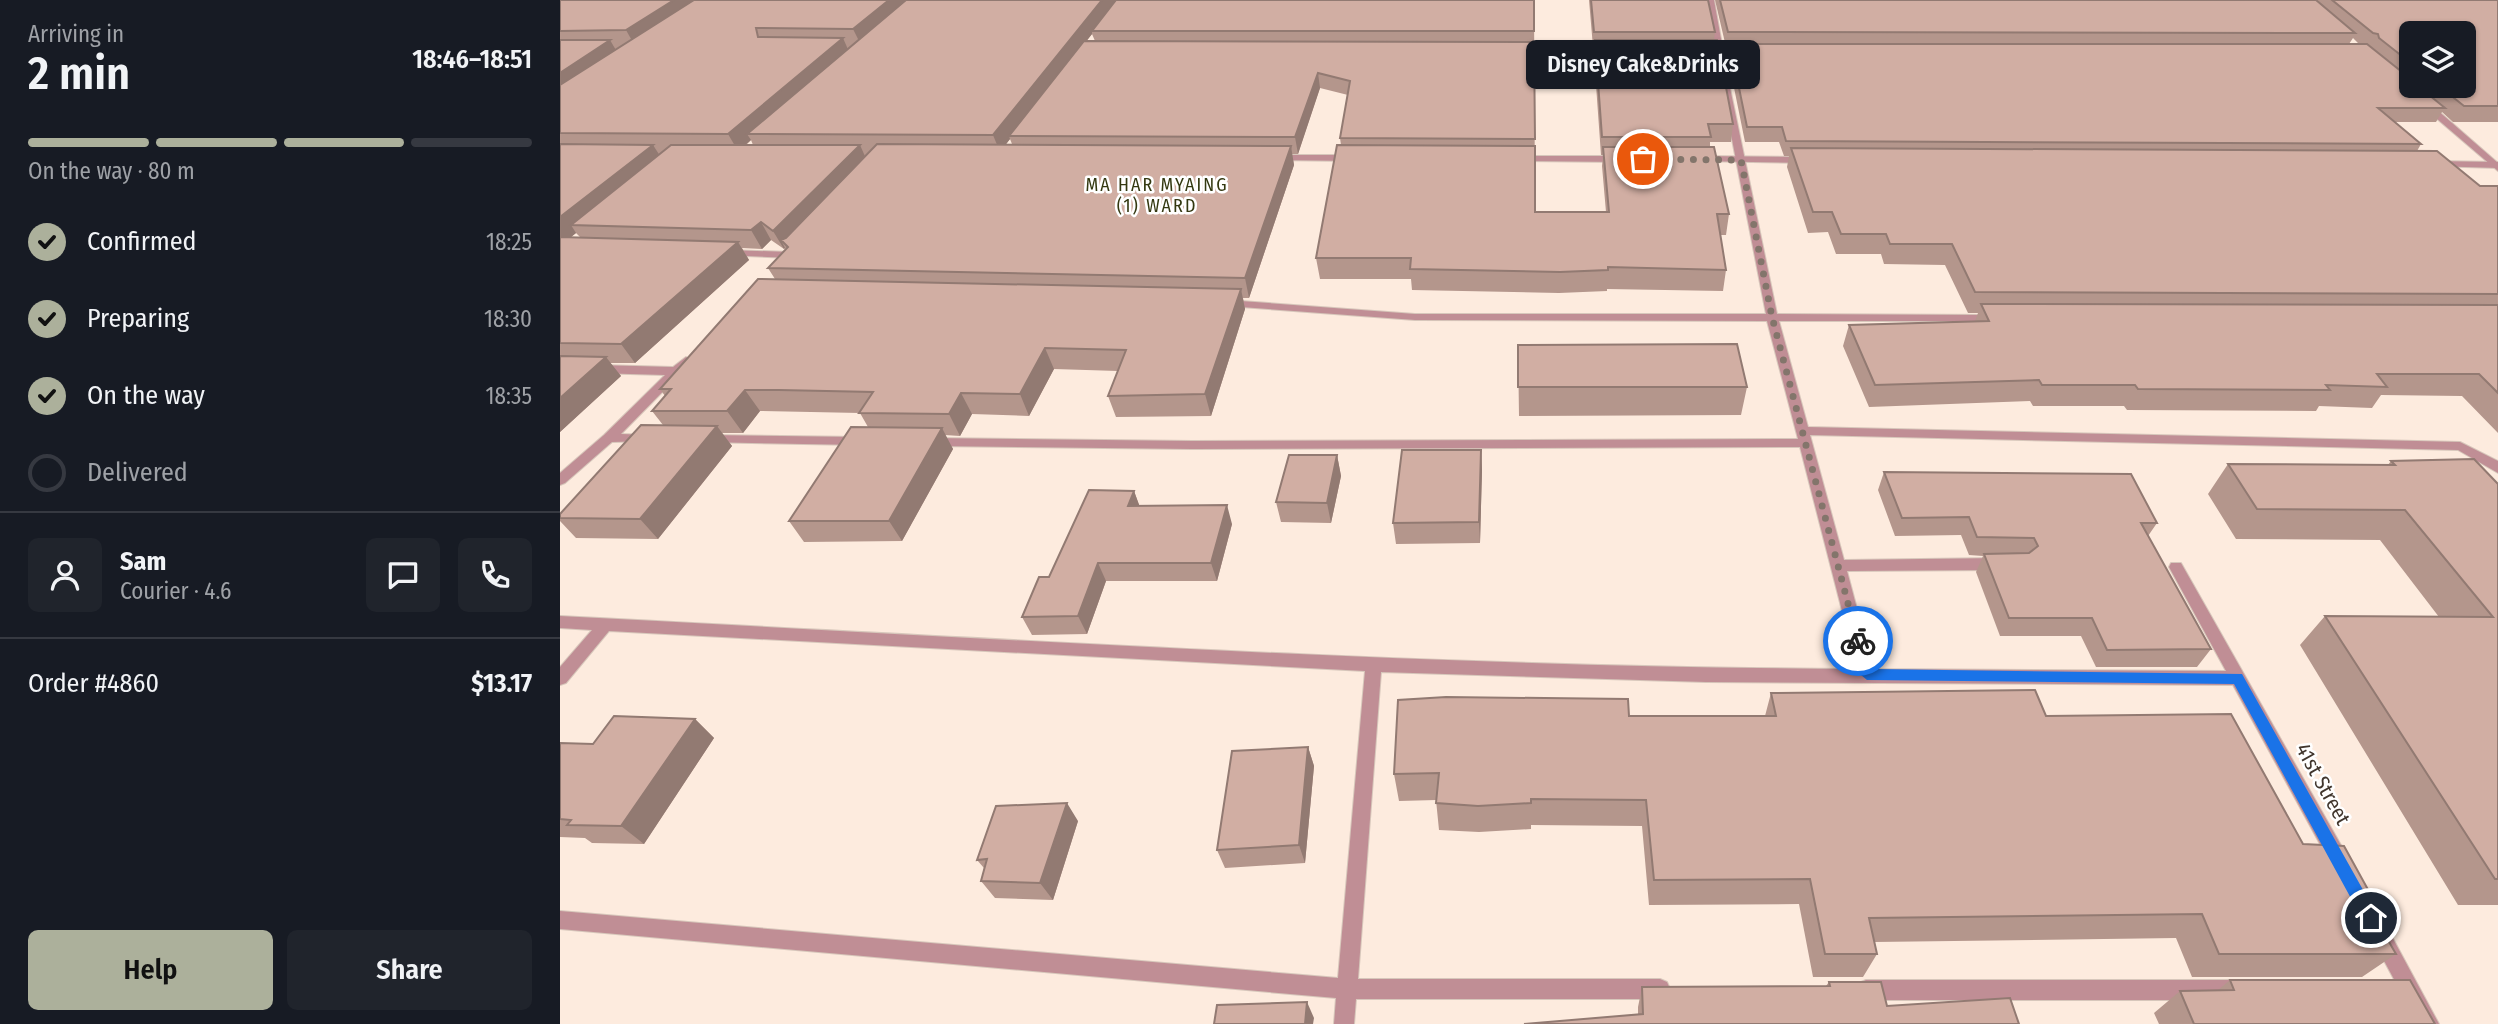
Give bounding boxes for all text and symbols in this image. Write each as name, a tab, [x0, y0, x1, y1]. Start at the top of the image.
text: Arriving in	[28, 20, 124, 48]
map controls	[2399, 21, 2476, 98]
button: layers	[2399, 21, 2476, 98]
callout: Disney Cake&Drinks	[1526, 40, 1760, 89]
text: 18:46–18:51	[412, 44, 532, 75]
text: 2 min	[28, 46, 130, 101]
text: Disney Cake&Drinks	[1547, 50, 1739, 78]
pin	[1613, 129, 1673, 189]
icon: bag	[1624, 140, 1662, 178]
text: On the way · 80 m	[28, 157, 195, 185]
district label: MA HAR MYAING (1) WARD	[1086, 174, 1228, 217]
icon: check	[28, 223, 66, 261]
text: Confirmed	[87, 226, 197, 257]
text: 18:25	[486, 228, 532, 256]
icon: check	[28, 300, 66, 338]
text: Preparing	[87, 303, 189, 334]
text: 18:30	[484, 305, 532, 333]
icon: check	[28, 377, 66, 415]
text: On the way	[87, 380, 205, 411]
text: 18:35	[486, 382, 532, 410]
text: Delivered	[87, 457, 188, 488]
button: person	[28, 538, 102, 612]
button: chat	[366, 538, 440, 612]
button: phone	[458, 538, 532, 612]
text: Sam	[120, 546, 166, 577]
text: Courier · 4.6	[120, 577, 231, 605]
courier	[1823, 606, 1893, 676]
icon: bike	[1839, 622, 1877, 660]
text: Order #4860	[28, 668, 159, 699]
text: $13.17	[471, 668, 532, 699]
street label: 41st Street	[2290, 738, 2356, 830]
pin	[2341, 888, 2401, 948]
icon: home	[2352, 899, 2390, 937]
button: Help	[28, 930, 273, 1010]
button: Share	[287, 930, 532, 1010]

